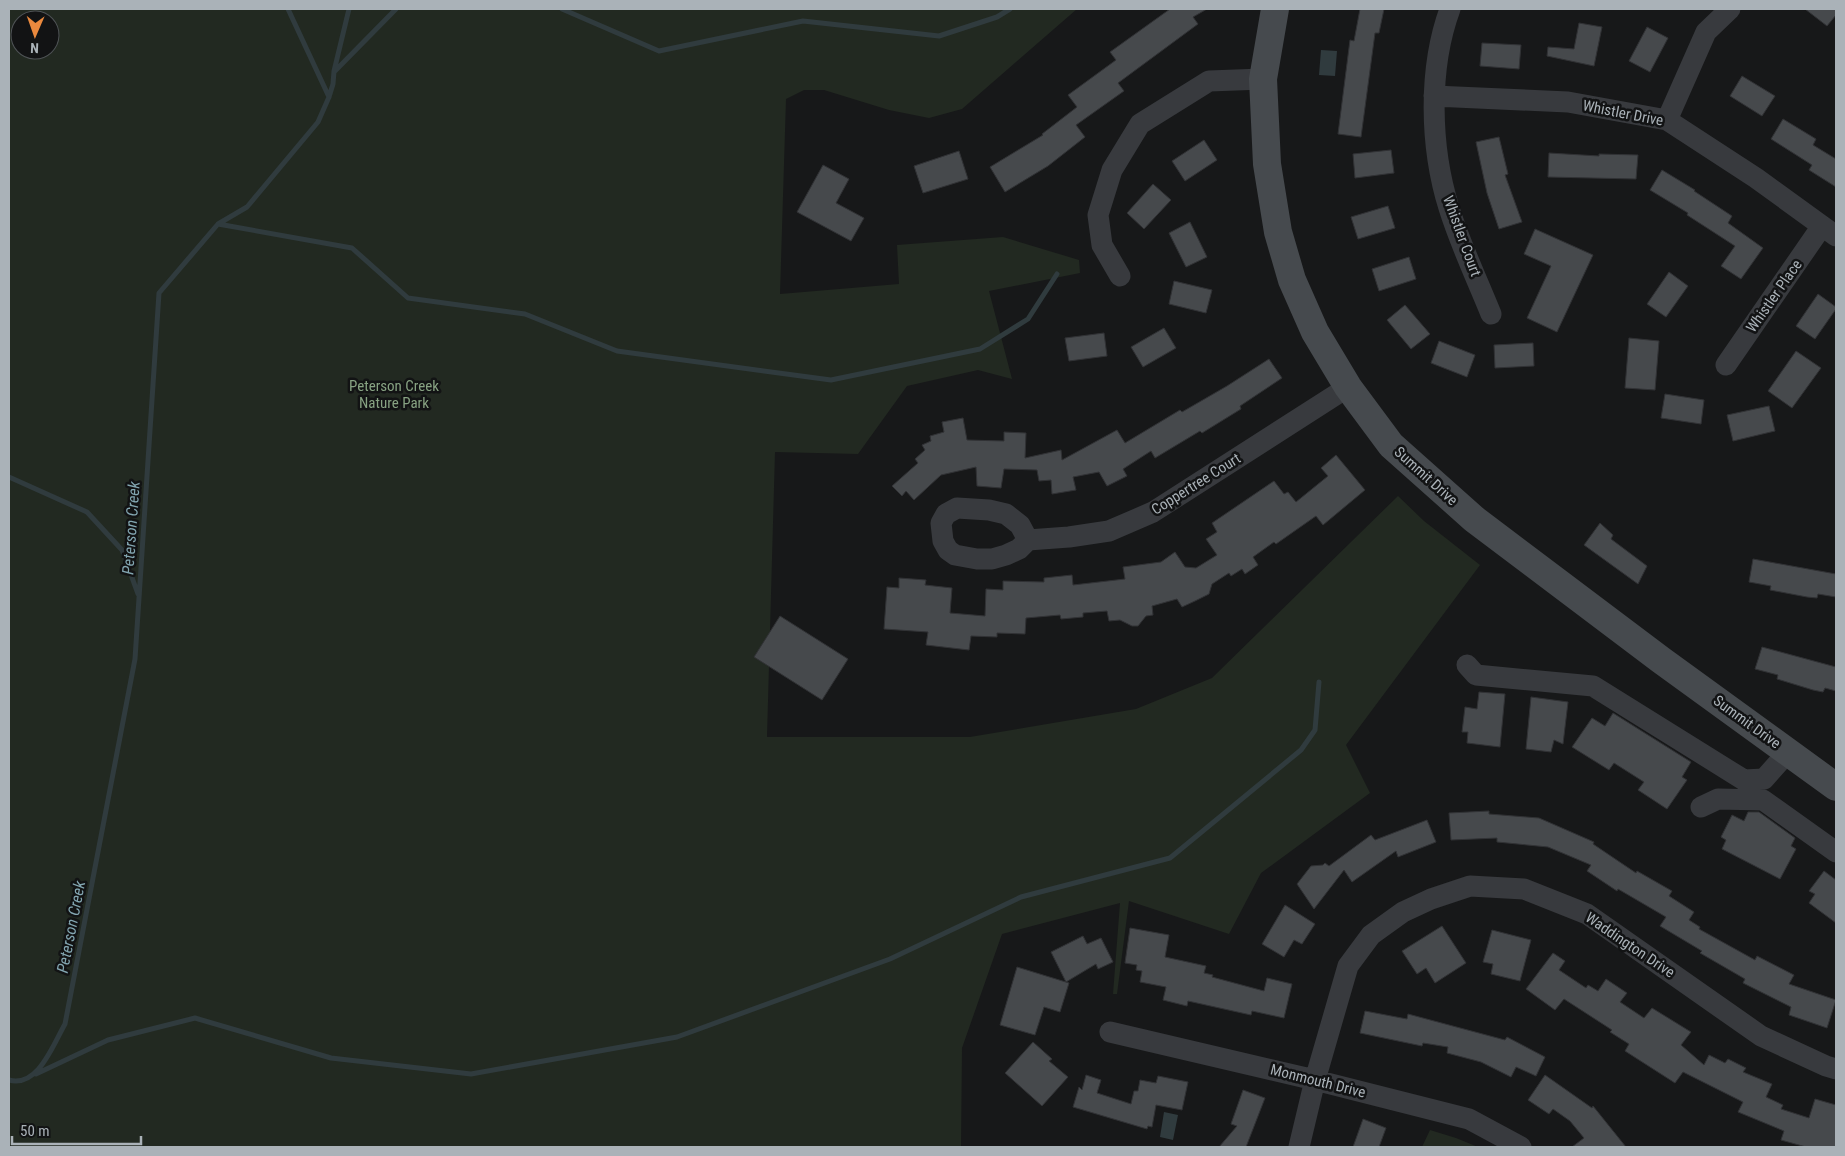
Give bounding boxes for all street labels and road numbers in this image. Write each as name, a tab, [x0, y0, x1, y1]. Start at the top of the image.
street label: Whistler Drive	[1581, 96, 1665, 130]
street label: Whistler Court	[1439, 193, 1485, 279]
street label: Whistler Place	[1742, 256, 1806, 336]
street label: Summit Drive	[1391, 443, 1461, 509]
street label: Coppertree Court	[1148, 449, 1244, 519]
street label: Summit Drive	[1710, 692, 1784, 752]
street label: Waddington Drive	[1582, 909, 1678, 981]
street label: Monmouth Drive	[1269, 1061, 1367, 1101]

